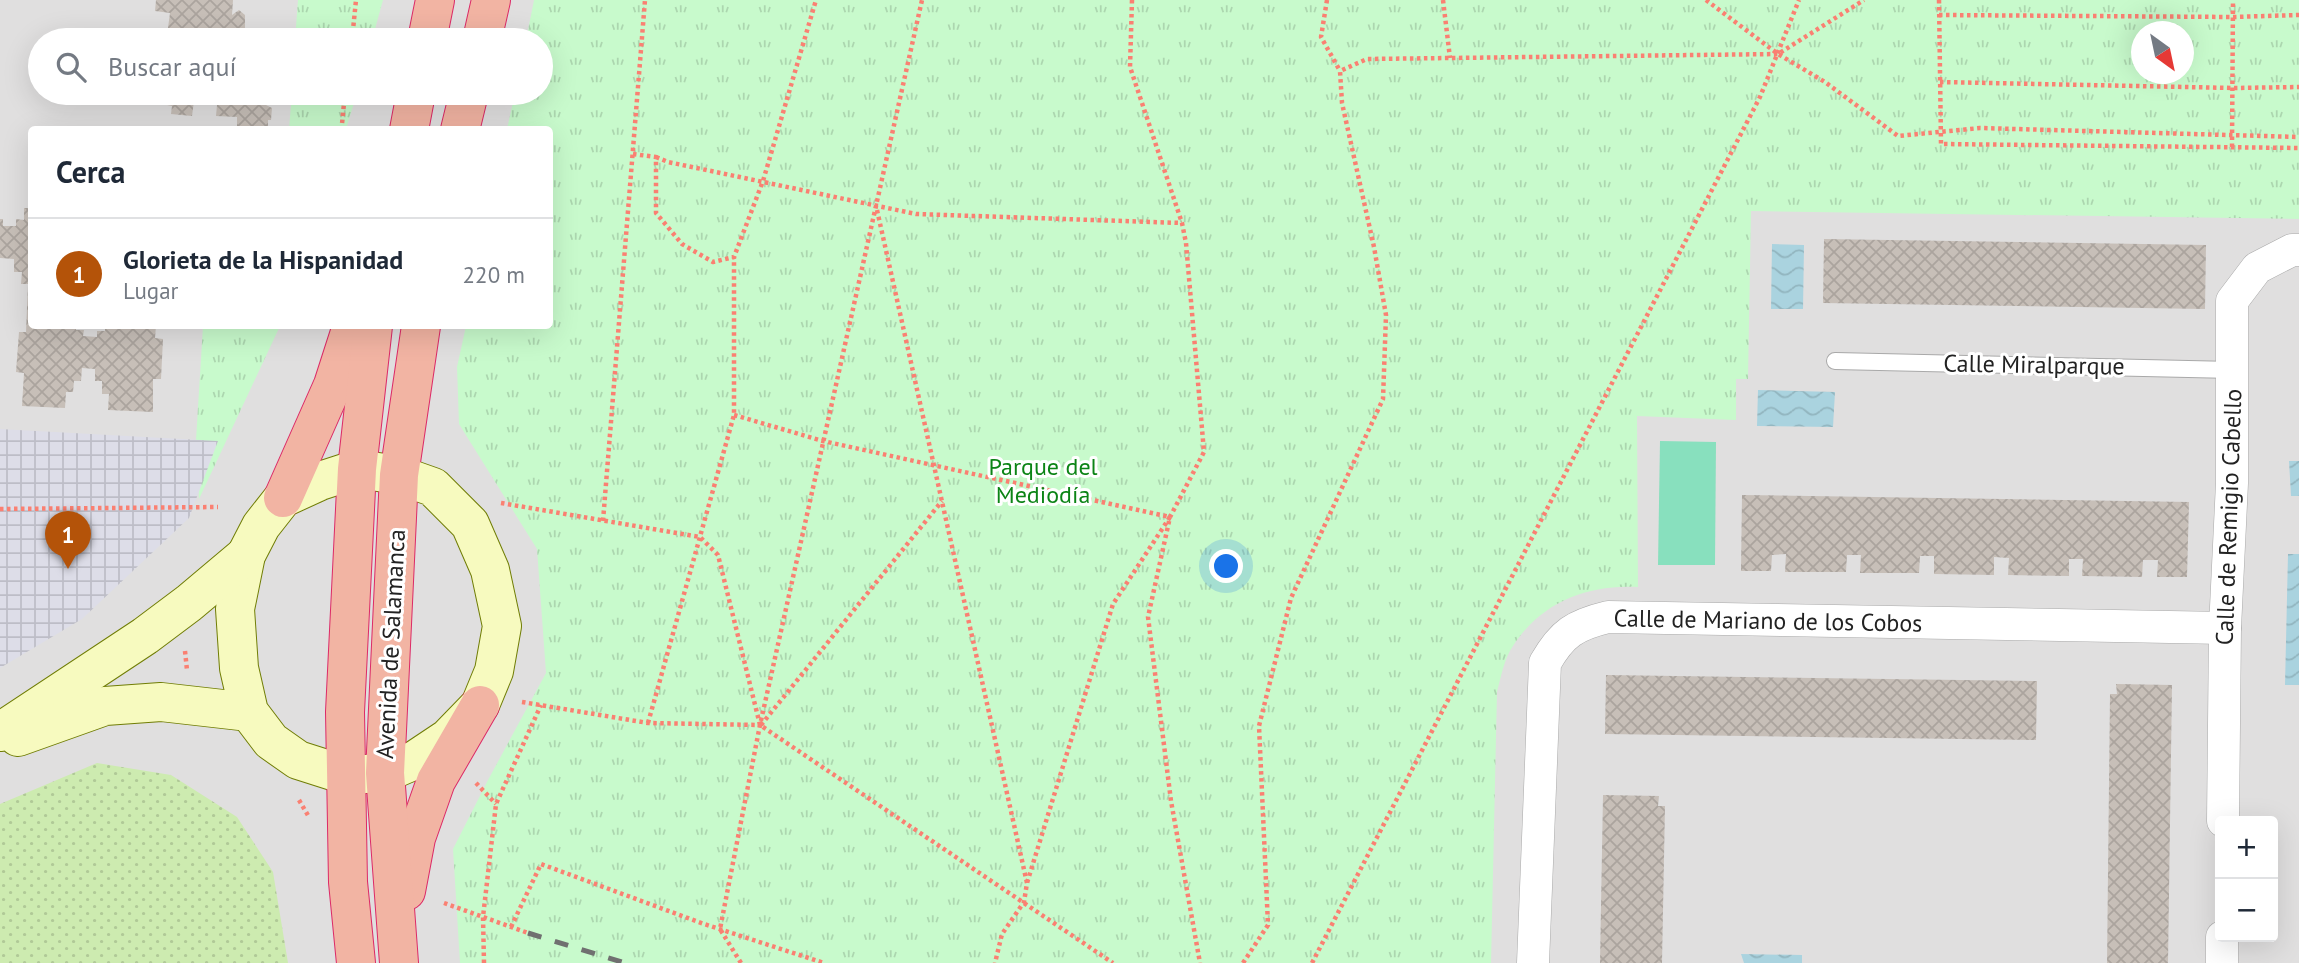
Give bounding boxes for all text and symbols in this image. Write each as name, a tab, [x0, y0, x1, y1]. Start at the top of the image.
north arrow	[2131, 21, 2194, 84]
search box	[28, 28, 553, 105]
icon: search	[52, 48, 90, 86]
text: Buscar aquí	[108, 50, 236, 83]
text: Cerca	[56, 152, 125, 191]
text: Glorieta de la Hispanidad	[123, 243, 403, 276]
text: 1	[72, 260, 86, 289]
text: 220 m	[463, 260, 525, 289]
text: Lugar	[123, 276, 178, 305]
street label: Calle Miralparque	[1943, 347, 2125, 382]
street label: Calle de Remigio Cabello	[2209, 388, 2248, 646]
park label: Parque del Mediodía	[988, 451, 1098, 510]
pin: 1	[45, 511, 91, 569]
street label: Avenida de Salamanca	[369, 528, 412, 760]
your location	[1209, 549, 1243, 583]
street label: Calle de Mariano de los Cobos	[1613, 602, 1923, 639]
map controls	[2215, 816, 2278, 942]
button: +	[2215, 816, 2278, 879]
button: −	[2215, 879, 2278, 942]

